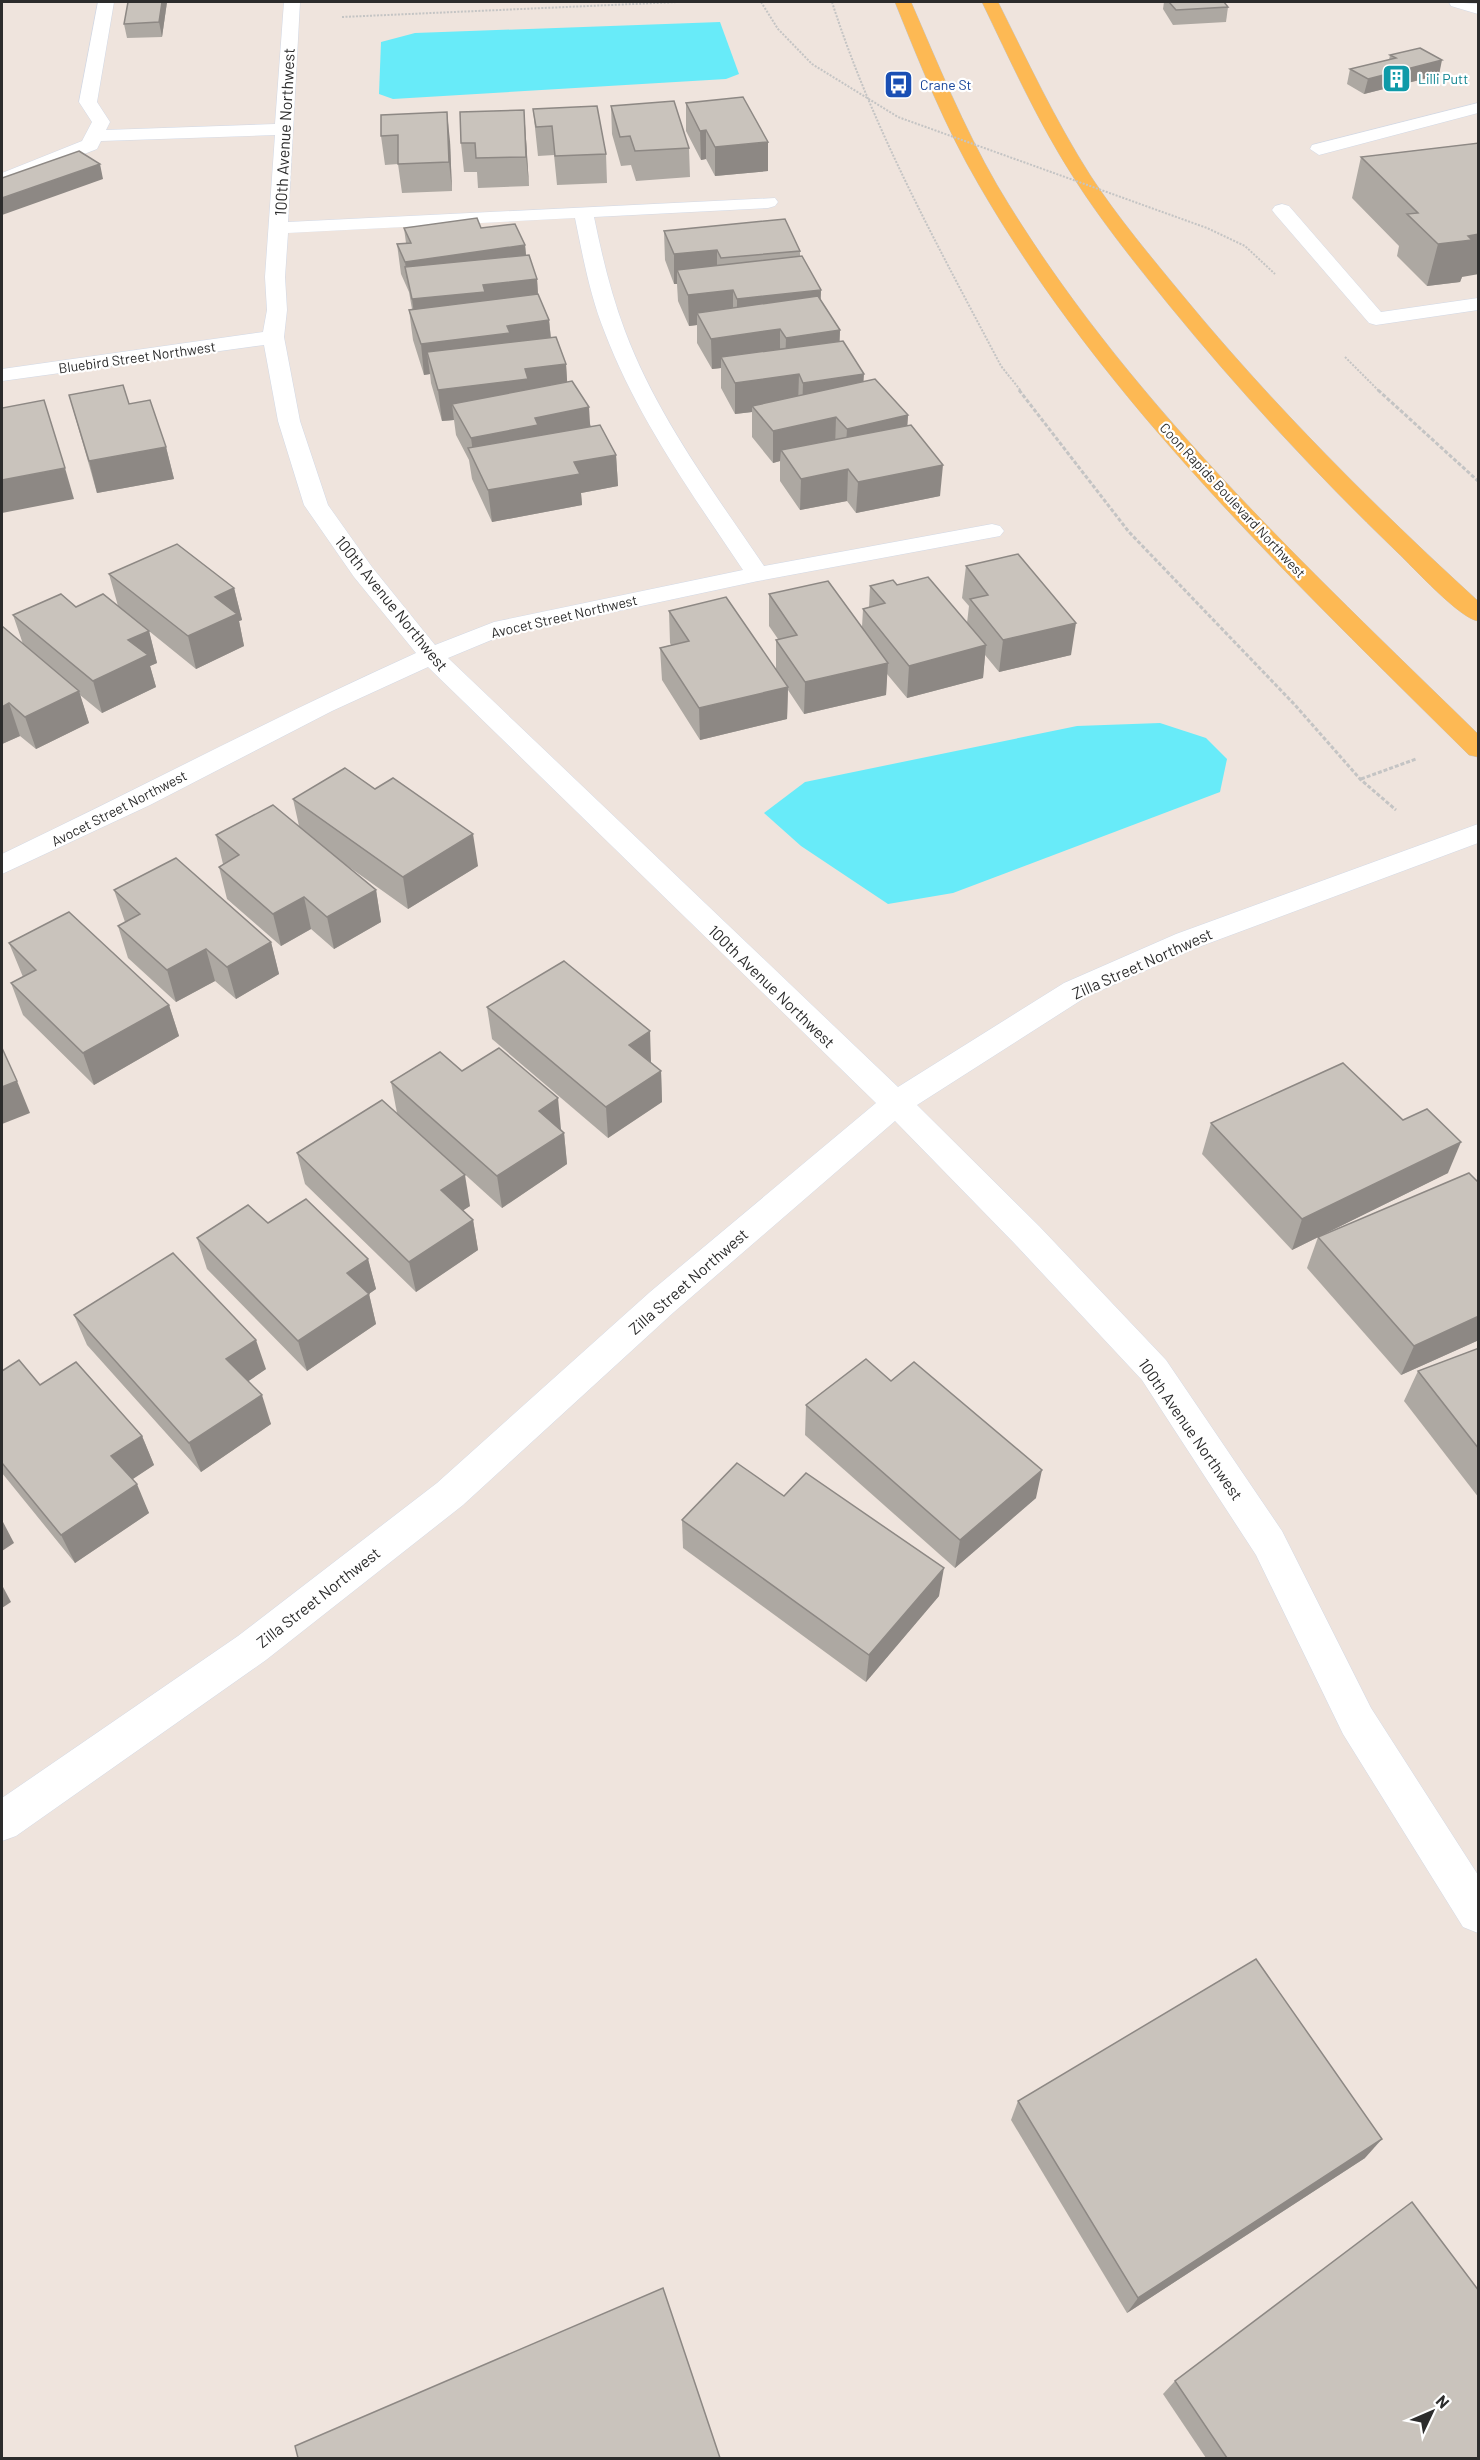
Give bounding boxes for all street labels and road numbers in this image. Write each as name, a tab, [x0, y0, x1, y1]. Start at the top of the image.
street label: 100th Avenue Northwest	[270, 47, 298, 217]
street label: Bluebird Street Northwest	[57, 338, 217, 376]
street label: Coon Rapids Boulevard Northwest	[1157, 419, 1309, 581]
street label: 100th Avenue Northwest	[332, 532, 452, 674]
street label: Avocet Street Northwest	[489, 591, 639, 641]
street label: Avocet Street Northwest	[49, 766, 189, 850]
street label: 100th Avenue Northwest	[705, 921, 839, 1051]
street label: Zilla Street Northwest	[1069, 924, 1215, 1002]
street label: Zilla Street Northwest	[625, 1224, 751, 1338]
street label: 100th Avenue Northwest	[1135, 1355, 1247, 1503]
street label: Zilla Street Northwest	[252, 1543, 384, 1651]

